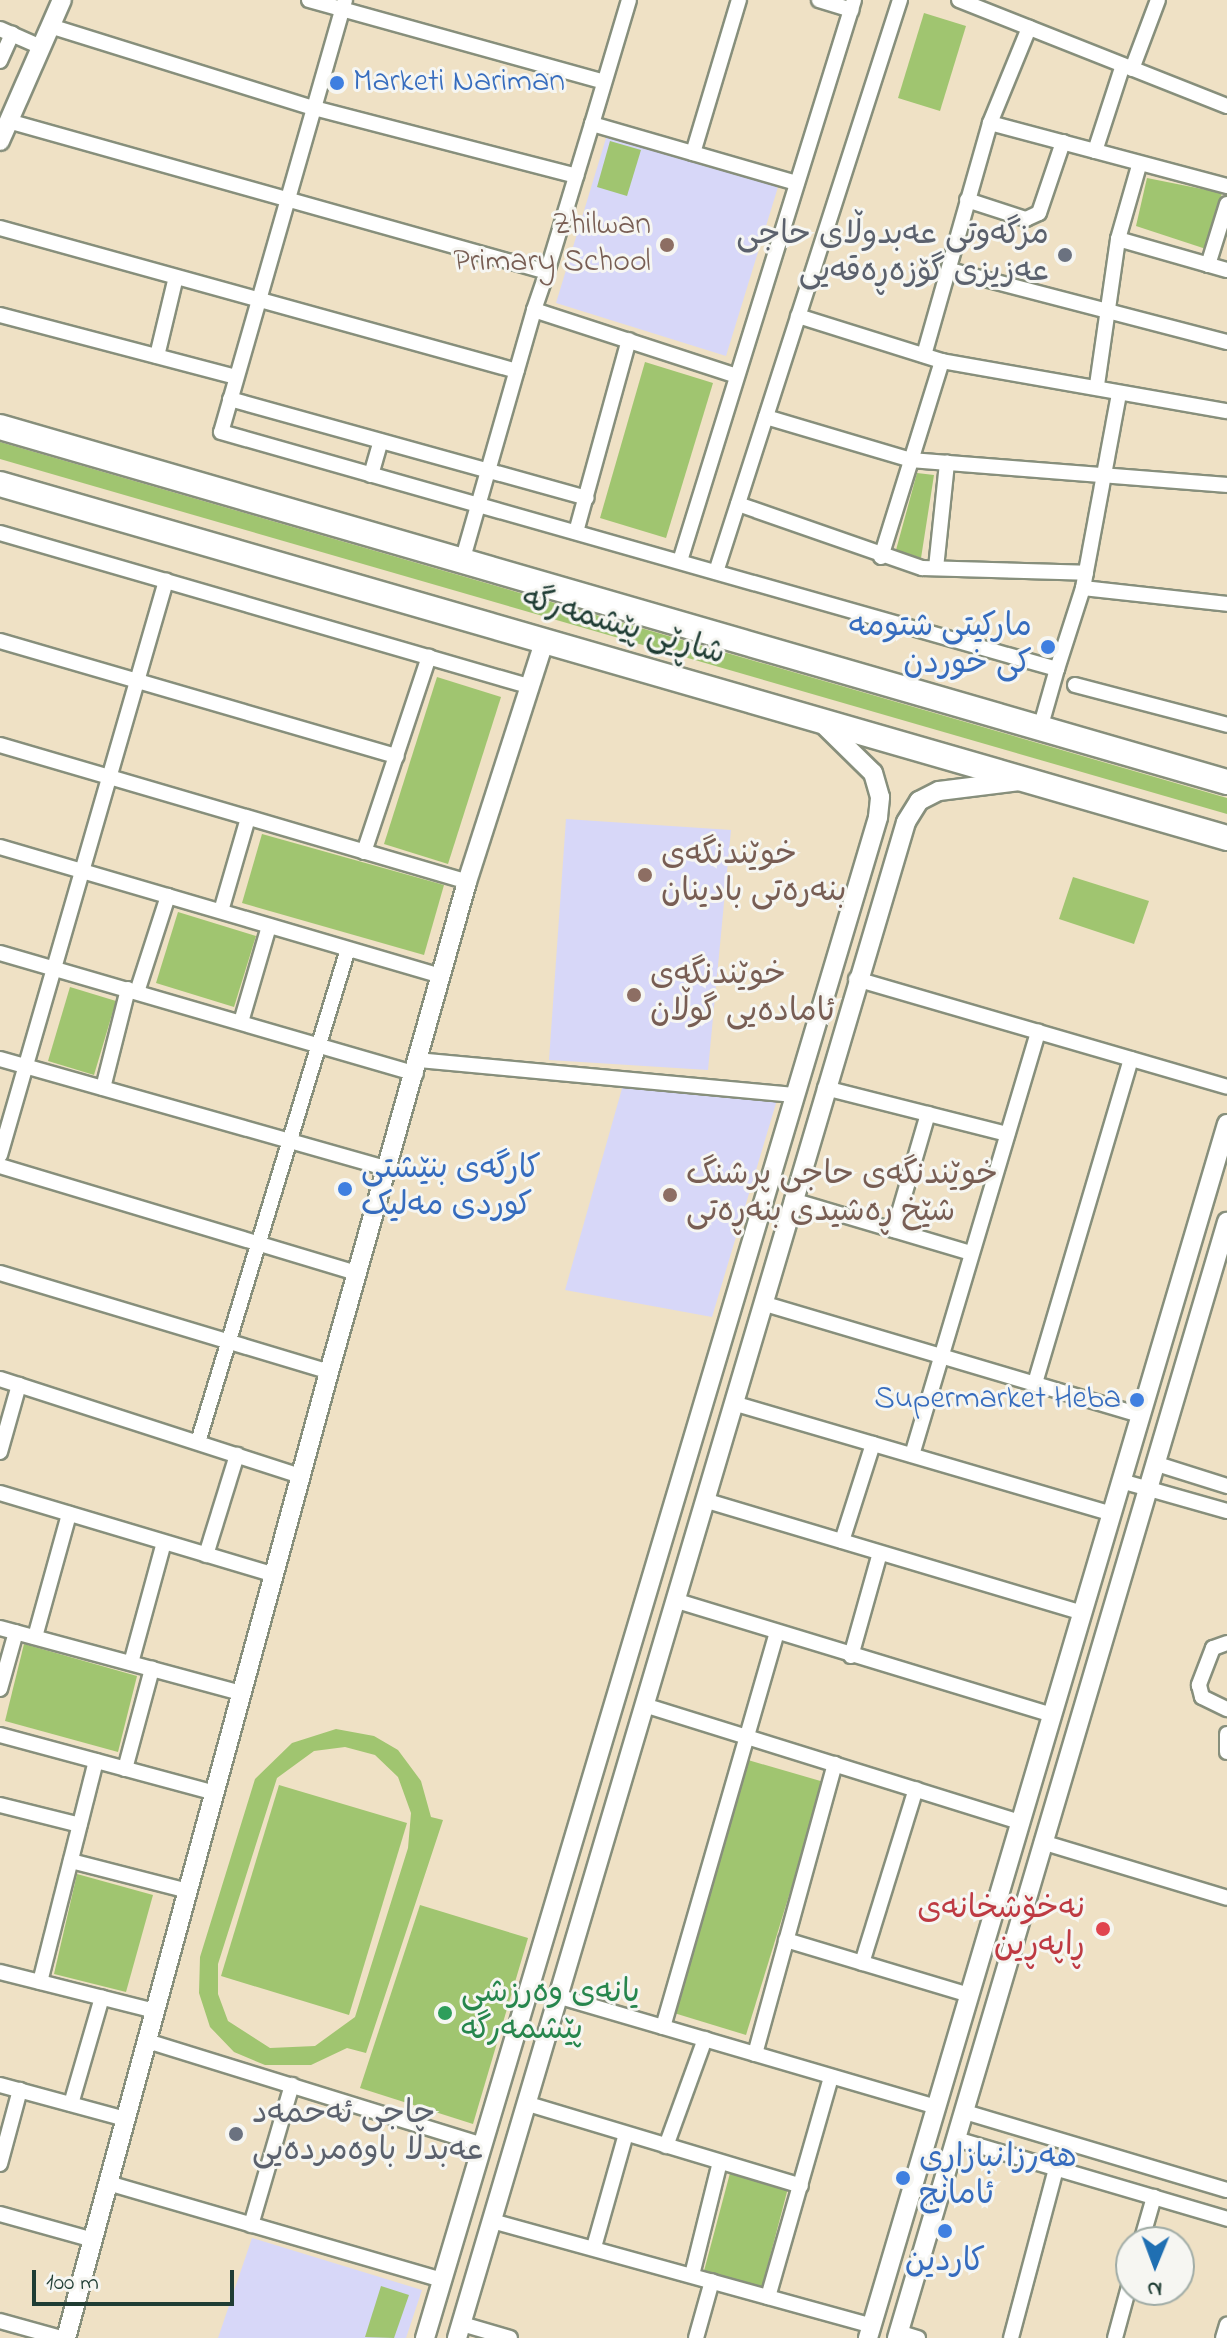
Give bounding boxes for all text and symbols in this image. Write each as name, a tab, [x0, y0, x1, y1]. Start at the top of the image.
place label: Marketi Nariman	[353, 64, 565, 102]
marker: Marketi Nariman	[328, 74, 346, 92]
place label: Zhilwan Primary School	[453, 208, 651, 283]
place label: مزگەوتی عەبدوڵای حاجی عەزیزی گۆزەڕەقەیی	[736, 218, 1049, 293]
marker: Zhilwan Primary School	[658, 236, 676, 254]
marker: مزگەوتی عەبدوڵای حاجی عەزیزی گۆزەڕەقەیی	[1056, 246, 1074, 264]
street label: شاڕێی پێشمەرگە	[517, 581, 729, 675]
place label: مارکیتی شتومه کی خوردن	[849, 610, 1032, 685]
marker: مارکیتی شتومه کی خوردن	[1039, 638, 1057, 656]
place label: خوێندنگەی بنەرەتی بادینان	[661, 838, 847, 913]
marker: خوێندنگەی بنەرەتی بادینان	[636, 866, 654, 884]
place label: خوێندنگەی ئامادەیی گوڵان	[650, 958, 835, 1033]
marker: خوێندنگەی ئامادەیی گوڵان	[625, 986, 643, 1004]
place label: کارگەی بنێشتی کوردی مەلیک	[361, 1152, 541, 1227]
place label: خوێندنگەی حاجی پرشنگ شێخ ڕەشیدی بنەڕەتی	[686, 1158, 998, 1233]
marker: کارگەی بنێشتی کوردی مەلیک	[336, 1180, 354, 1198]
marker: خوێندنگەی حاجی پرشنگ شێخ ڕەشیدی بنەڕەتی	[661, 1186, 679, 1204]
place label: Supermarket Heba	[874, 1381, 1121, 1419]
marker: Supermarket Heba	[1128, 1391, 1146, 1409]
place label: نەخۆشخانەی ڕاپەڕین	[917, 1892, 1085, 1967]
marker: نەخۆشخانەی ڕاپەڕین	[1092, 1918, 1114, 1940]
place label: یانەی وەرزشی پێشمەرگە	[461, 1976, 640, 2051]
marker: یانەی وەرزشی پێشمەرگە	[436, 2004, 454, 2022]
place label: حاجی ئەحمەد عەبدڵا باوەمردەیی	[252, 2097, 483, 2172]
marker: حاجی ئەحمەد عەبدڵا باوەمردەیی	[227, 2125, 245, 2143]
place label: هەرزانبازاڕی ئامانج	[919, 2141, 1077, 2216]
marker: هەرزانبازاڕی ئامانج	[894, 2169, 912, 2187]
marker: كاردين	[936, 2222, 954, 2240]
north arrow	[1115, 2226, 1195, 2306]
place label: كاردين	[905, 2244, 985, 2282]
scale bar	[36, 2254, 238, 2304]
text: 100 m	[46, 2266, 99, 2301]
text: N	[1147, 2272, 1162, 2304]

